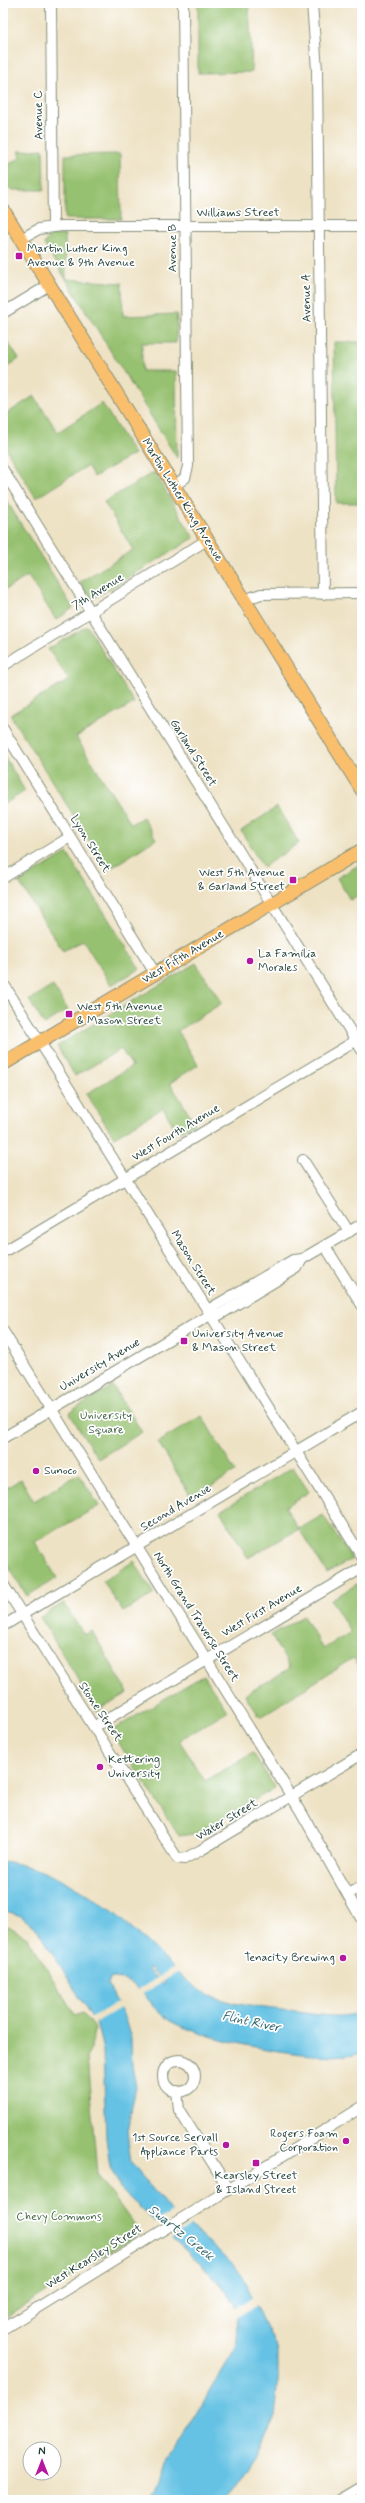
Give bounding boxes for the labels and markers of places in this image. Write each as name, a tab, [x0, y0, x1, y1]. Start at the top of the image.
place label: Martin Luther King Avenue & 9th Avenue	[27, 241, 135, 271]
marker: Martin Luther King Avenue & 9th Avenue	[14, 251, 24, 261]
place label: West 5th Avenue & Garland Street	[198, 865, 285, 895]
marker: West 5th Avenue & Garland Street	[288, 875, 298, 885]
place label: La Familia Morales	[258, 946, 316, 976]
marker: La Familia Morales	[245, 956, 255, 966]
place label: West 5th Avenue & Mason Street	[77, 999, 163, 1029]
marker: West 5th Avenue & Mason Street	[64, 1009, 74, 1019]
place label: University Avenue & Mason Street	[192, 1326, 284, 1356]
marker: University Avenue & Mason Street	[179, 1336, 189, 1346]
place label: Sunoco	[44, 1463, 77, 1479]
marker: Sunoco	[31, 1466, 41, 1476]
place label: Kettering University	[108, 1752, 160, 1782]
marker: Kettering University	[95, 1762, 105, 1772]
place label: Tenacity Brewing	[244, 1950, 335, 1966]
marker: Tenacity Brewing	[338, 1953, 348, 1963]
place label: Rogers Foam Corporation	[270, 2126, 338, 2156]
place label: 1st Source Servall Appliance Parts	[132, 2130, 218, 2160]
marker: Rogers Foam Corporation	[341, 2136, 351, 2146]
marker: 1st Source Servall Appliance Parts	[221, 2140, 231, 2150]
marker: Kearsley Street & Island Street	[251, 2158, 261, 2168]
place label: Kearsley Street & Island Street	[215, 2168, 298, 2198]

